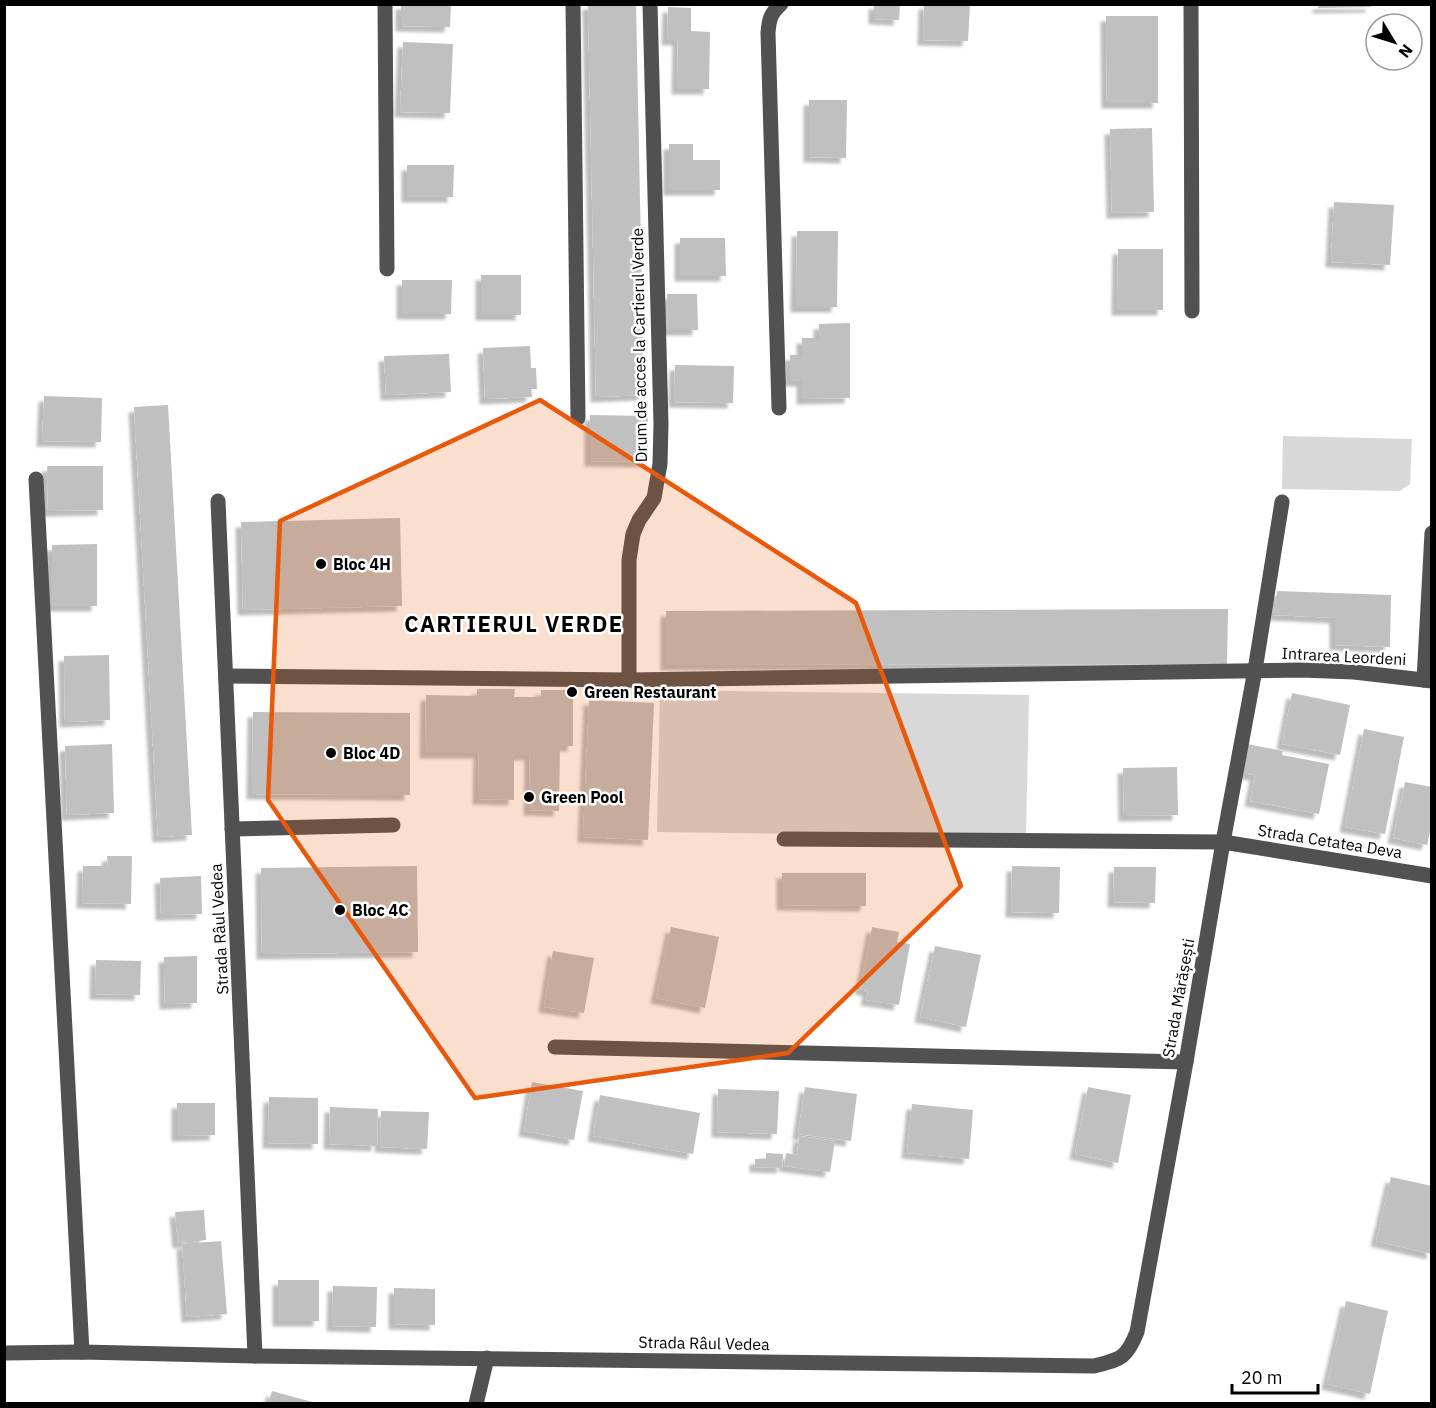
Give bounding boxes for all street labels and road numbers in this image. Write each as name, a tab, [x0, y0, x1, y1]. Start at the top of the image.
street label: Drum de acces la Cartierul Verde	[627, 227, 651, 462]
street label: Intrarea Leordeni	[1281, 643, 1407, 669]
street label: Strada Cetatea Deva	[1256, 820, 1404, 862]
street label: Strada Râul Vedea	[206, 862, 232, 995]
street label: Strada Mărășești	[1158, 937, 1198, 1059]
street label: Strada Râul Vedea	[638, 1332, 770, 1354]

